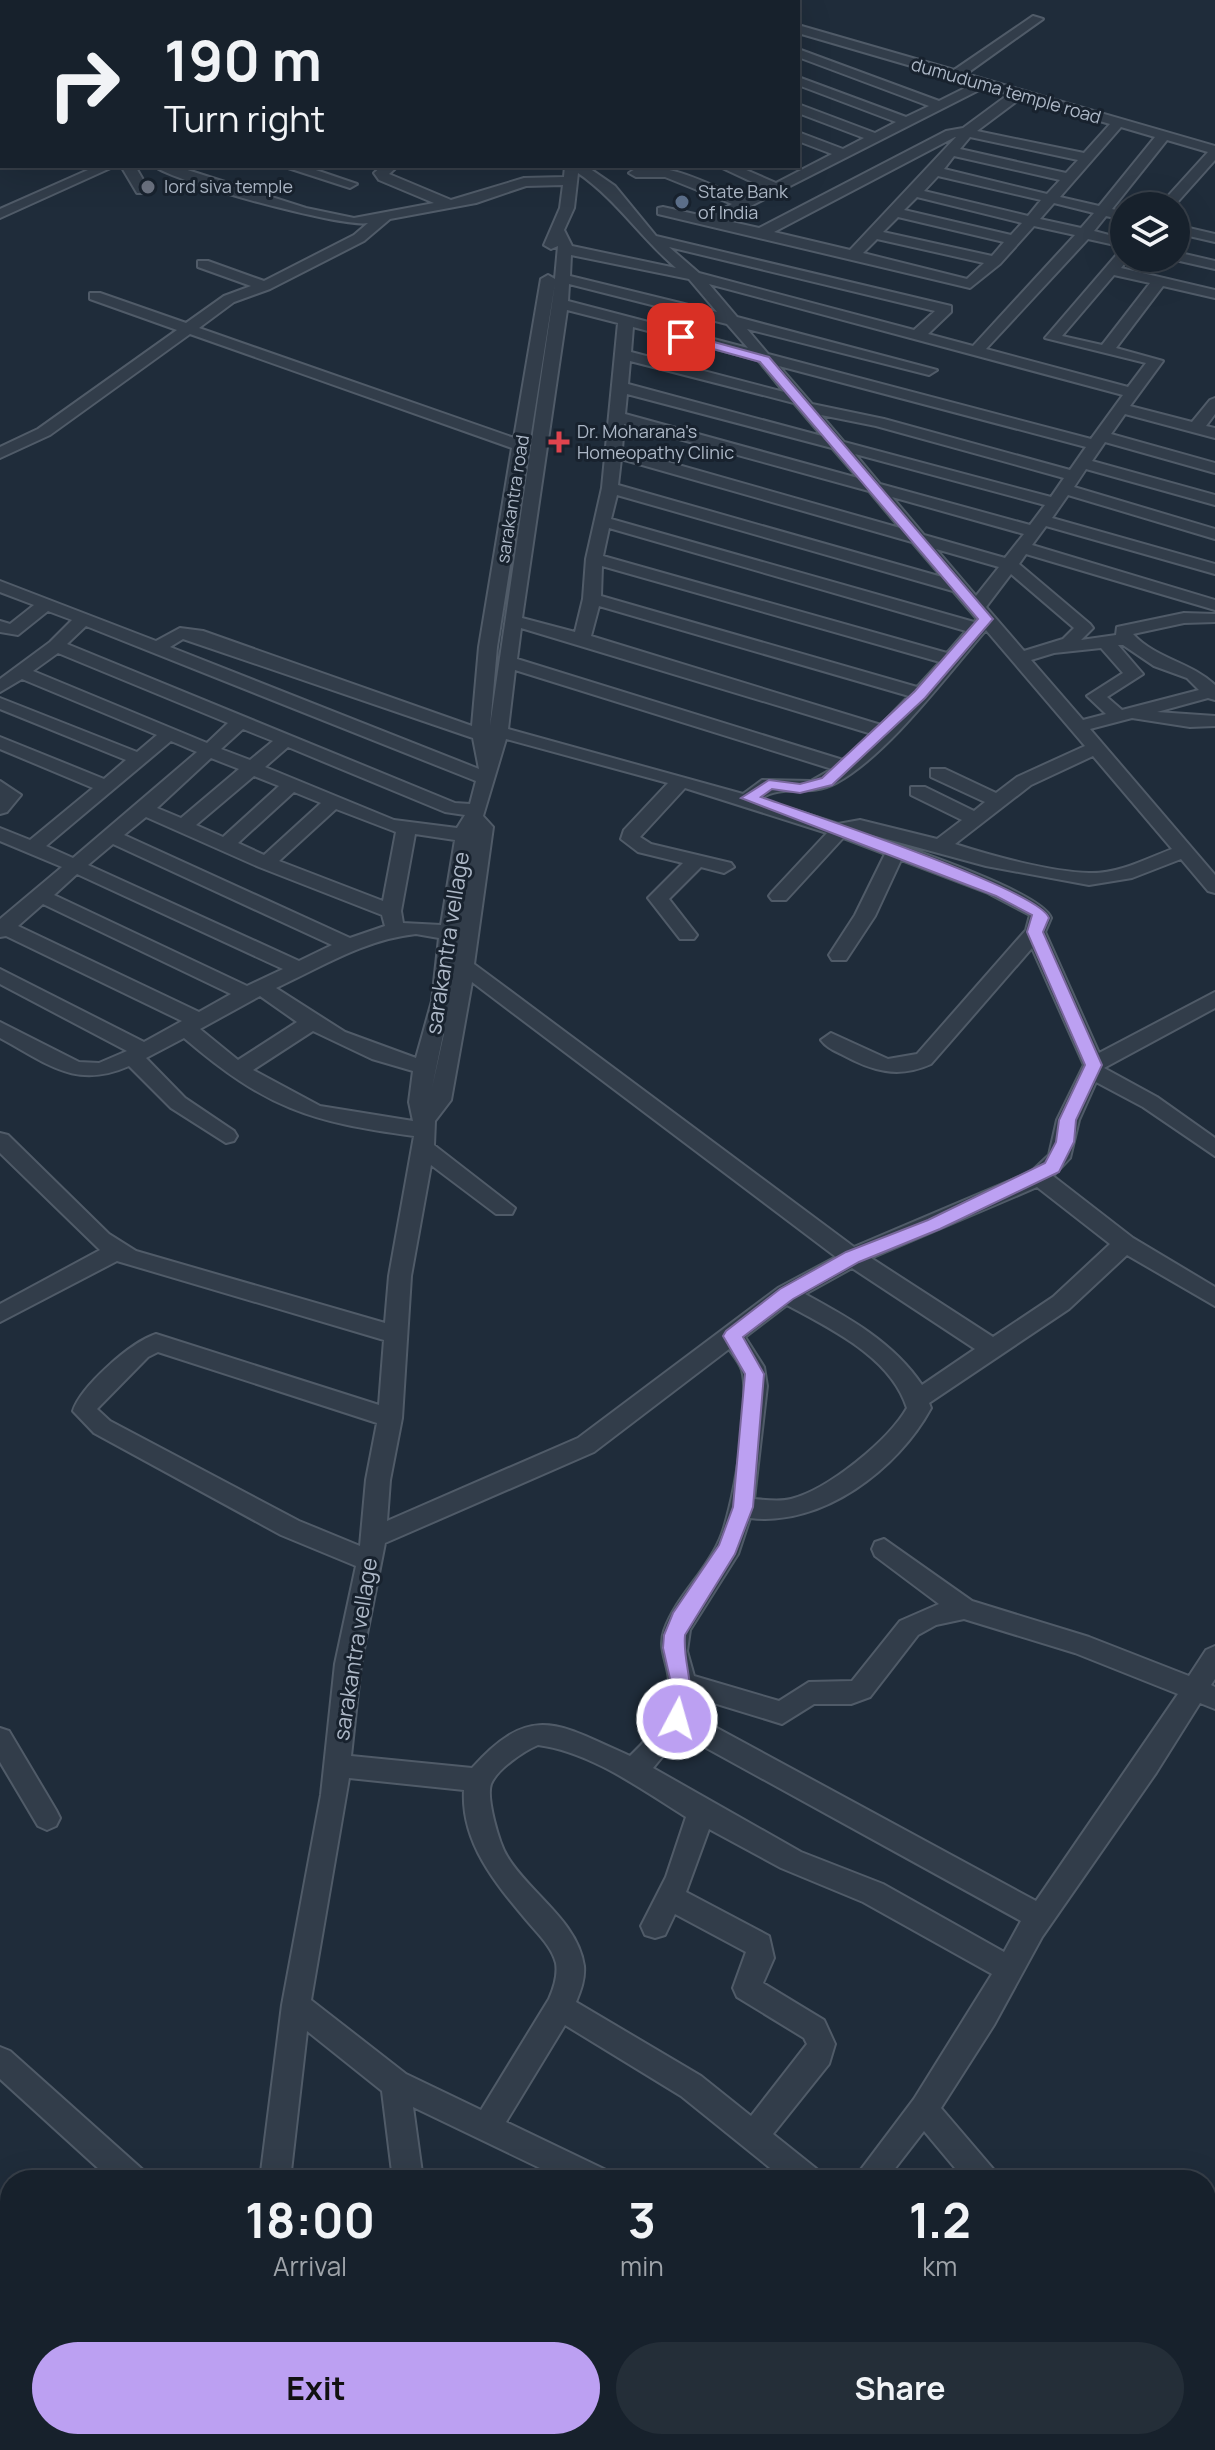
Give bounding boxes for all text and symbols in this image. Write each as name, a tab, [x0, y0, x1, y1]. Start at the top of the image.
text: 190 m	[164, 21, 322, 98]
icon: right	[32, 32, 136, 136]
street label: dumuduma temple road	[909, 51, 1104, 129]
text: Turn right	[164, 94, 325, 143]
place label: lord siva temple	[164, 174, 293, 198]
marker: lord siva temple	[139, 178, 157, 196]
place label: State Bank of India	[698, 179, 789, 224]
map controls	[1110, 192, 1190, 272]
button: layers	[1110, 192, 1190, 272]
marker: State Bank of India	[673, 193, 691, 211]
pin	[647, 303, 715, 371]
icon: arrive	[659, 315, 703, 359]
place label: Dr. Moharana's Homeopathy Clinic	[577, 419, 734, 464]
marker: Dr. Moharana's Homeopathy Clinic	[548, 431, 570, 453]
street label: sarakantra road	[490, 433, 534, 565]
street label: sarakantra vellage	[418, 849, 476, 1037]
street label: sarakantra vellage	[326, 1555, 384, 1743]
position arrow	[635, 1677, 719, 1761]
text: 18:00	[245, 2187, 375, 2252]
text: 3	[628, 2187, 656, 2252]
text: 1.2	[909, 2187, 971, 2252]
text: Arrival	[273, 2248, 347, 2284]
text: min	[620, 2248, 664, 2284]
text: km	[922, 2248, 957, 2284]
button: Exit	[32, 2342, 600, 2434]
button: Share	[616, 2342, 1184, 2434]

